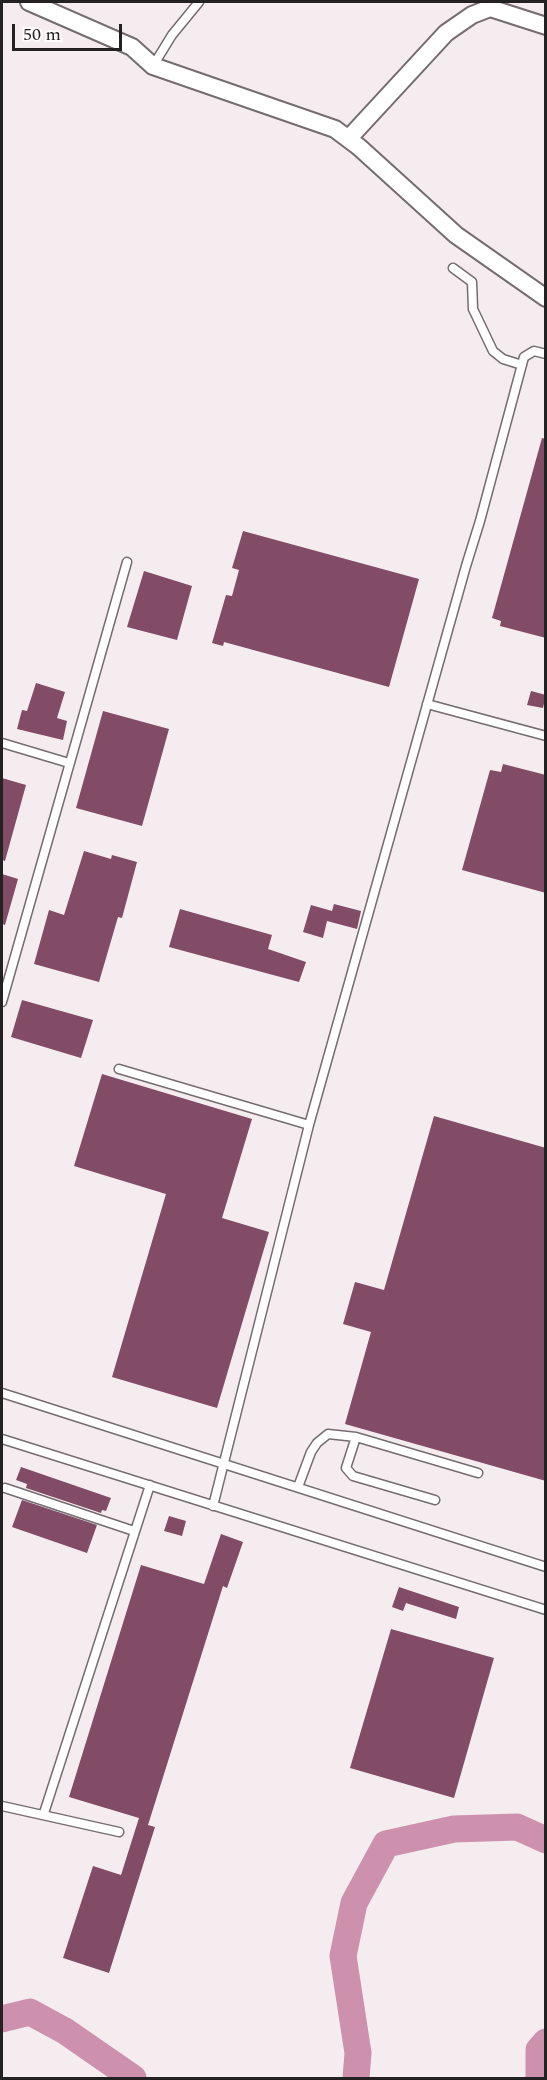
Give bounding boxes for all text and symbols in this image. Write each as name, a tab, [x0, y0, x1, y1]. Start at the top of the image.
scale bar	[15, 12, 124, 50]
text: 50 m	[23, 21, 61, 48]

